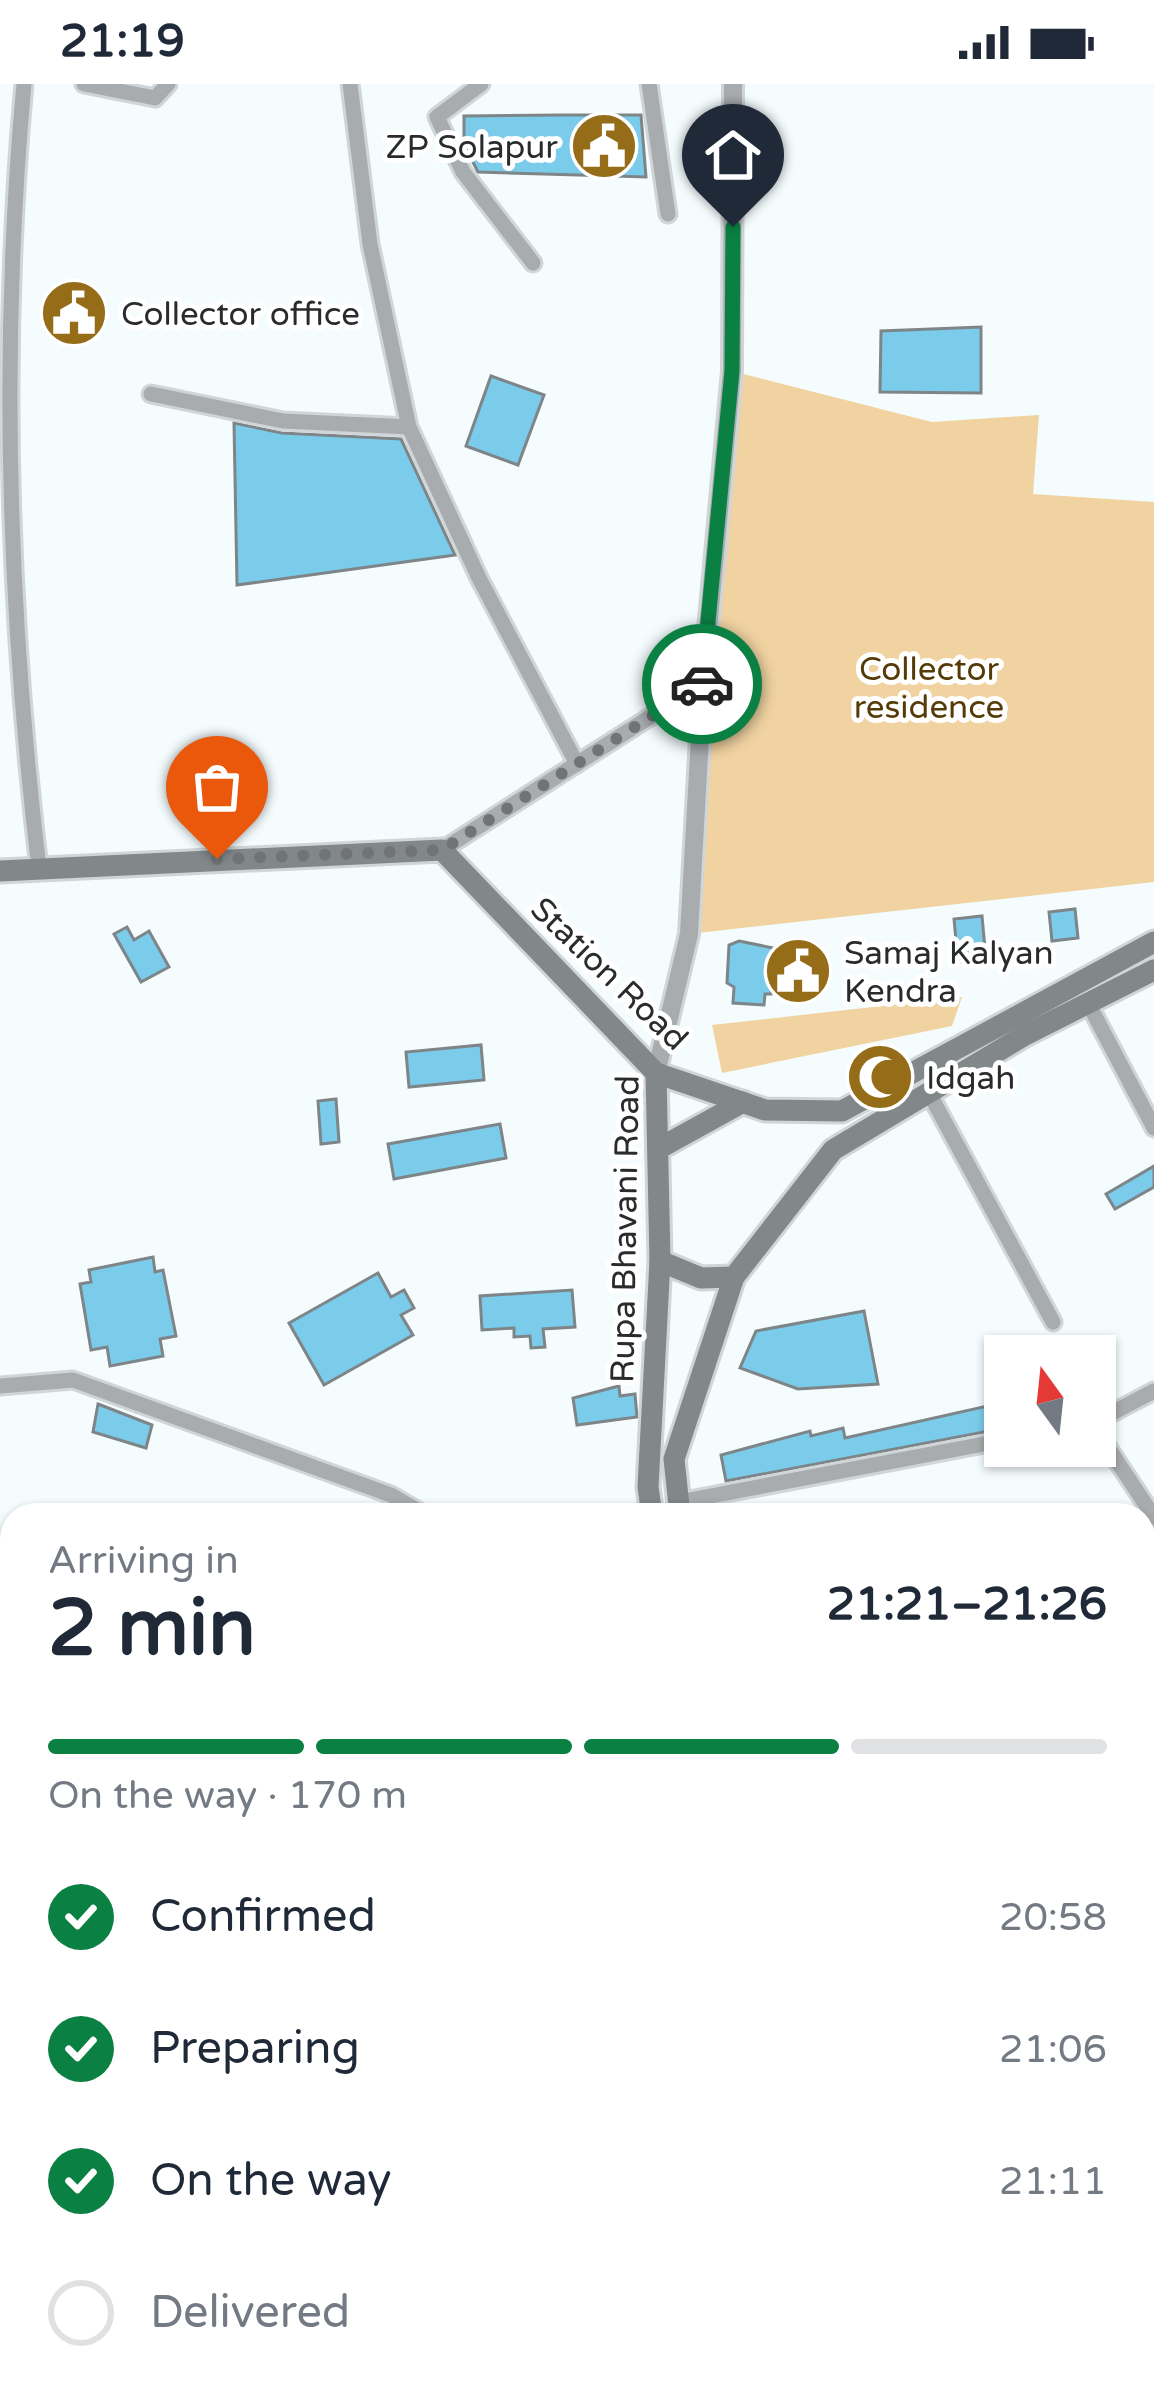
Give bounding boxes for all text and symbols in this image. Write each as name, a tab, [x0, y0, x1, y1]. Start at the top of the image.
text: 21:19	[60, 15, 185, 69]
pin	[682, 104, 784, 227]
public building icon: ZP Solapur	[569, 111, 639, 181]
icon: home	[700, 122, 766, 188]
place label: ZP Solapur	[385, 128, 558, 167]
public building icon: Collector office	[39, 278, 109, 348]
place label: Collector office	[121, 295, 360, 334]
courier	[642, 624, 762, 744]
park label: Collector residence	[854, 650, 1004, 727]
icon: car	[669, 651, 735, 717]
pin	[166, 736, 268, 859]
icon: bag	[184, 754, 250, 820]
street label: Station Road	[522, 890, 695, 1059]
place label: Samaj Kalyan Kendra	[844, 934, 1054, 1011]
public building icon: Samaj Kalyan Kendra	[763, 936, 833, 1006]
mosque icon: Idgah	[845, 1042, 915, 1112]
place label: Idgah	[926, 1059, 1015, 1098]
street label: Rupa Bhavani Road	[603, 1075, 648, 1383]
north arrow	[984, 1335, 1116, 1467]
map controls	[984, 1335, 1116, 1467]
text: Arriving in	[48, 1537, 239, 1584]
text: 21:21–21:26	[827, 1578, 1107, 1632]
text: 2 min	[48, 1582, 256, 1676]
text: On the way · 170 m	[48, 1772, 407, 1819]
icon: check	[48, 1884, 114, 1950]
text: Confirmed	[150, 1890, 376, 1944]
text: 20:58	[999, 1894, 1107, 1941]
icon: check	[48, 2016, 114, 2082]
text: Preparing	[150, 2022, 360, 2076]
text: 21:06	[999, 2026, 1107, 2073]
icon: check	[48, 2148, 114, 2214]
text: On the way	[150, 2154, 391, 2208]
text: 21:11	[999, 2158, 1107, 2205]
text: Delivered	[150, 2286, 350, 2340]

